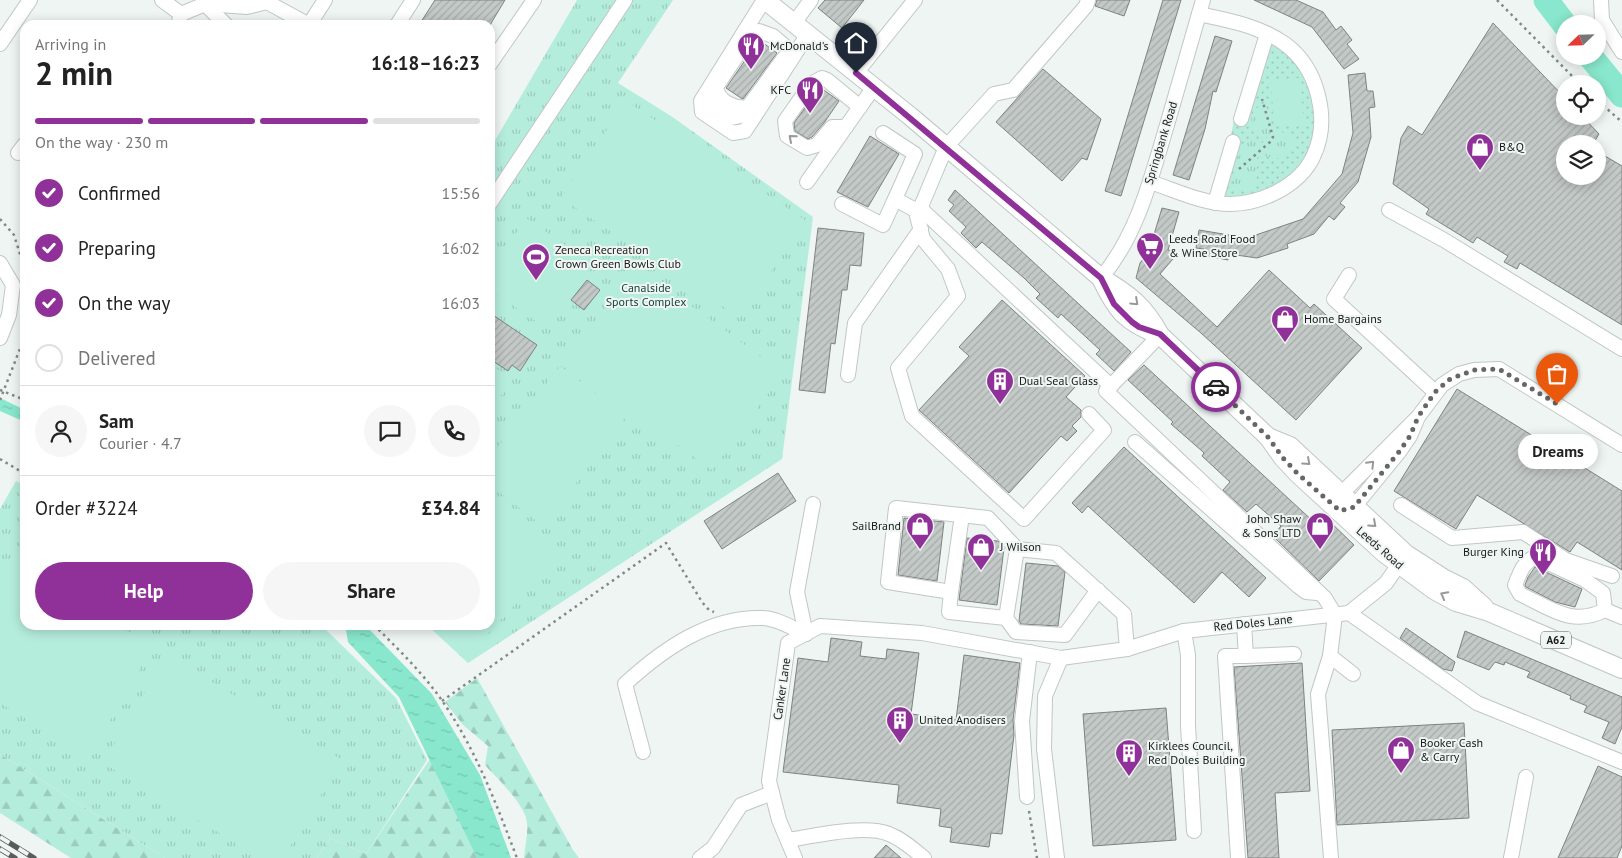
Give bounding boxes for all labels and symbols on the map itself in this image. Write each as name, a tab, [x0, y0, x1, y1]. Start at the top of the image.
north arrow	[1556, 15, 1606, 65]
pin	[835, 22, 877, 73]
restaurant icon: McDonald's	[736, 31, 766, 70]
place label: McDonald's	[770, 38, 829, 53]
restaurant icon: KFC	[795, 75, 825, 114]
place label: KFC	[771, 82, 791, 97]
street label: Springbank Road	[1141, 99, 1180, 186]
shop icon: B&Q	[1465, 132, 1495, 171]
one-way arrow	[789, 134, 798, 143]
place label: B&Q	[1499, 139, 1525, 154]
supermarket icon: Leeds Road Food & Wine Store	[1135, 231, 1165, 270]
place label: Leeds Road Food & Wine Store	[1169, 231, 1255, 260]
sports icon: Zeneca Recreation Crown Green Bowls Club	[521, 242, 551, 281]
place label: Zeneca Recreation Crown Green Bowls Club	[555, 242, 681, 271]
park label: Canalside Sports Complex	[606, 280, 686, 309]
one-way arrow	[1130, 296, 1139, 305]
shop icon: Home Bargains	[1270, 304, 1300, 343]
place label: Home Bargains	[1304, 311, 1382, 326]
pin	[1536, 353, 1578, 404]
courier	[1191, 362, 1241, 412]
building icon: Dual Seal Glass	[985, 366, 1015, 405]
place label: Dual Seal Glass	[1019, 373, 1098, 388]
callout: Dreams	[1517, 434, 1597, 469]
one-way arrow	[1301, 456, 1310, 465]
one-way arrow	[1366, 461, 1375, 470]
shop icon: SailBrand	[905, 511, 935, 550]
place label: John Shaw & Sons LTD	[1241, 511, 1301, 540]
shop icon: John Shaw & Sons LTD	[1305, 511, 1335, 550]
place label: SailBrand	[852, 518, 901, 533]
one-way arrow	[1368, 518, 1377, 527]
street label: Leeds Road	[1354, 523, 1407, 572]
shop icon: J Wilson	[966, 532, 996, 571]
restaurant icon: Burger King	[1528, 537, 1558, 576]
place label: J Wilson	[999, 539, 1041, 554]
place label: Burger King	[1463, 544, 1524, 559]
one-way arrow	[1440, 591, 1449, 601]
street label: Red Doles Lane	[1213, 611, 1293, 634]
road number: A62	[1541, 632, 1571, 648]
street label: Canker Lane	[770, 657, 793, 721]
building icon: United Anodisers	[885, 705, 915, 744]
place label: United Anodisers	[919, 712, 1006, 727]
shop icon: Booker Cash & Carry	[1386, 735, 1416, 774]
place label: Booker Cash & Carry	[1420, 735, 1483, 764]
building icon: Kirklees Council, Red Doles Building	[1114, 738, 1144, 777]
place label: Kirklees Council, Red Doles Building	[1148, 738, 1245, 767]

